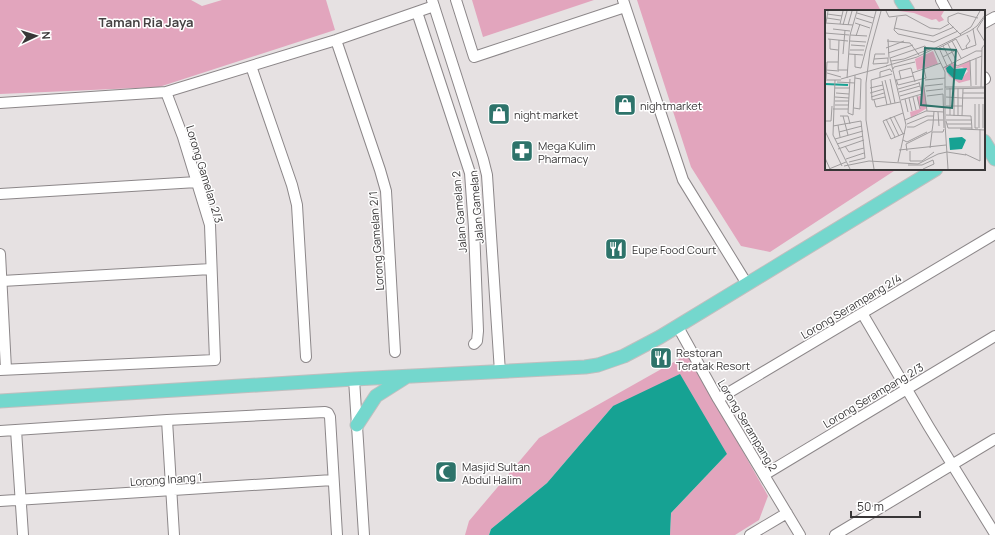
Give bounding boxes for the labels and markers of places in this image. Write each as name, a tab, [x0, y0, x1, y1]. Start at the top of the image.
shop icon: nightmarket	[612, 92, 638, 118]
place label: nightmarket	[640, 98, 702, 113]
shop icon: night market	[486, 101, 512, 127]
place label: night market	[514, 107, 578, 122]
pharmacy icon: Mega Kulim Pharmacy	[509, 138, 535, 164]
place label: Mega Kulim Pharmacy	[538, 138, 596, 166]
restaurant icon: Eupe Food Court	[603, 236, 629, 262]
place label: Eupe Food Court	[632, 242, 716, 257]
restaurant icon: Restoran Teratak Resort	[648, 345, 674, 371]
place label: Restoran Teratak Resort	[676, 345, 750, 373]
mosque icon: Masjid Sultan Abdul Halim	[433, 459, 459, 485]
place label: Masjid Sultan Abdul Halim	[462, 459, 530, 487]

